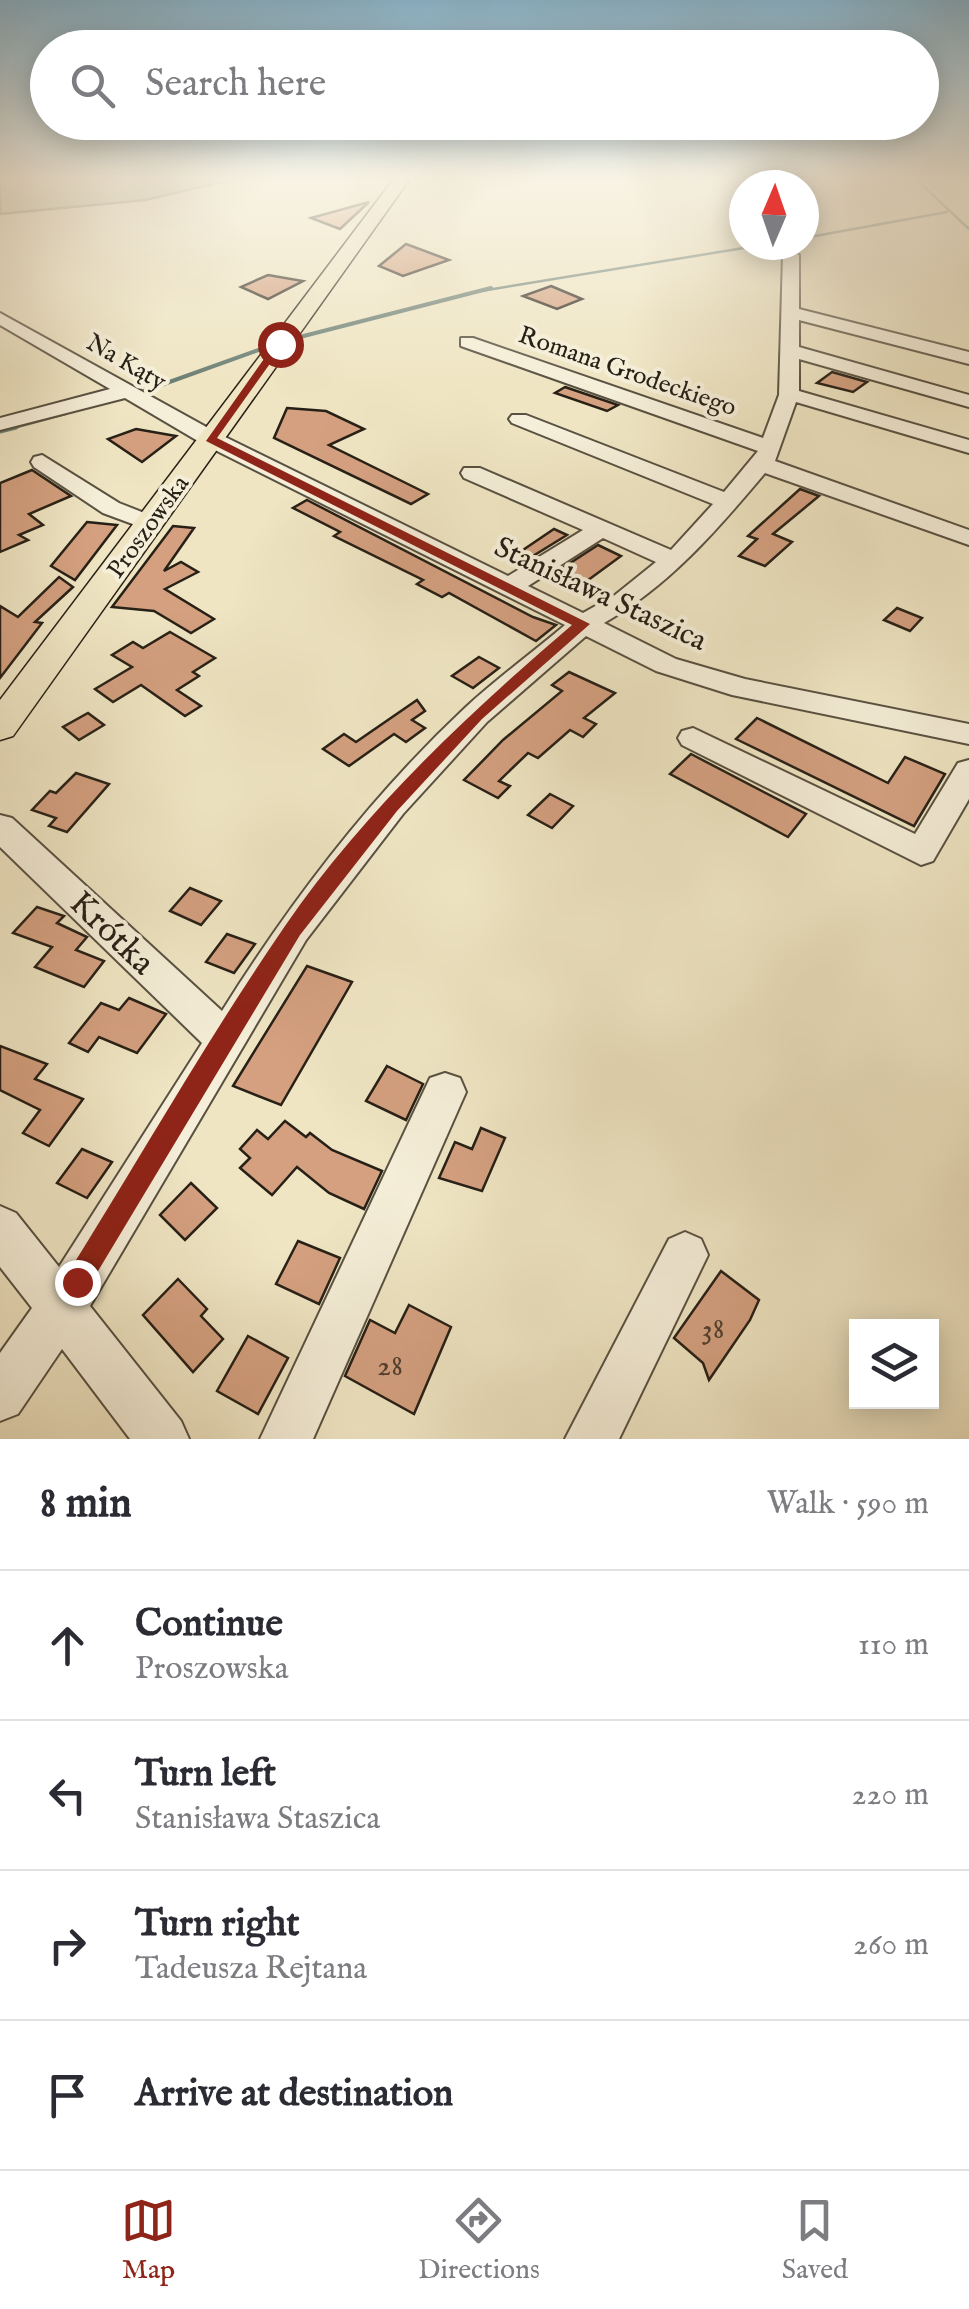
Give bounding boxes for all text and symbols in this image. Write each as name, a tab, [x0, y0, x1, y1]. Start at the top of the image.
search box	[30, 30, 939, 140]
icon: search	[65, 58, 120, 113]
text: Search here	[145, 61, 326, 109]
north arrow	[729, 170, 819, 260]
street label: Romana Grodeckiego	[514, 320, 741, 424]
route start	[258, 322, 304, 368]
street label: Na Kąty	[80, 327, 172, 399]
street label: Proszowska	[100, 469, 197, 585]
street label: Stanisława Staszica	[488, 529, 712, 661]
street label: Krótka	[59, 882, 165, 986]
route end	[55, 1260, 101, 1306]
house number: 38	[702, 1311, 724, 1349]
map controls	[849, 1319, 939, 1409]
button: layers	[849, 1319, 939, 1409]
house number: 28	[377, 1348, 403, 1386]
text: 8 min	[40, 1478, 132, 1531]
text: Walk · 590 m	[767, 1484, 929, 1525]
text: Continue	[135, 1601, 283, 1649]
icon: ahead	[40, 1618, 95, 1673]
text: 110 m	[858, 1625, 929, 1666]
text: Proszowska	[135, 1649, 289, 1690]
text: Turn left	[135, 1751, 276, 1799]
icon: left	[40, 1768, 95, 1823]
text: 220 m	[852, 1775, 929, 1816]
text: Stanisława Staszica	[135, 1799, 380, 1840]
text: Turn right	[135, 1901, 299, 1949]
icon: right	[40, 1918, 95, 1973]
text: 260 m	[853, 1925, 929, 1966]
text: Tadeusza Rejtana	[135, 1949, 367, 1990]
icon: arrive	[40, 2068, 95, 2123]
text: Arrive at destination	[135, 2071, 453, 2119]
tab: Map	[121, 2193, 176, 2288]
tab: Directions	[418, 2193, 540, 2288]
tab: Saved	[782, 2193, 848, 2288]

